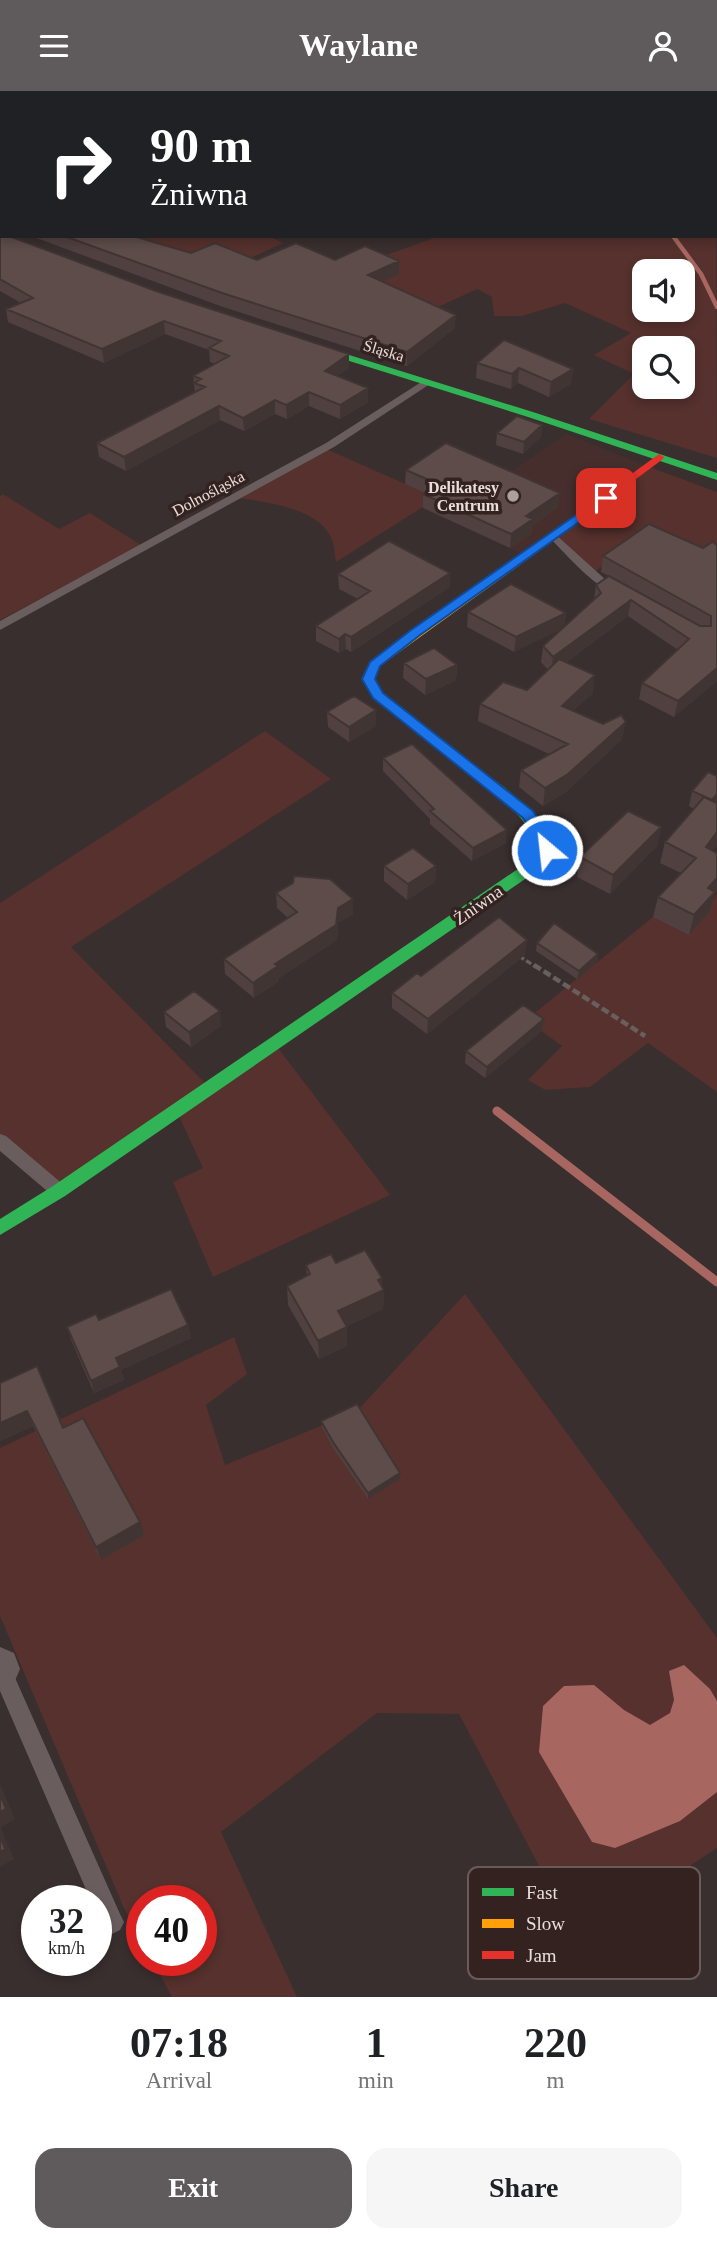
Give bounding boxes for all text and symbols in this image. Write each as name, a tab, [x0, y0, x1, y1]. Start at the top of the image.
icon: menu	[35, 27, 73, 65]
text: Waylane	[299, 27, 418, 63]
icon: person	[644, 27, 682, 65]
text: 90 m	[150, 118, 252, 173]
icon: right	[35, 119, 126, 210]
text: Żniwna	[150, 176, 248, 212]
map controls	[632, 259, 695, 399]
button: sound	[632, 259, 695, 322]
street label: Śląska	[361, 335, 407, 366]
button: search	[632, 336, 695, 399]
street label: Dolnośląska	[169, 467, 248, 520]
pin	[576, 468, 636, 528]
place label: Delikatesy Centrum	[428, 479, 500, 514]
icon: arrive	[587, 479, 625, 517]
marker: Delikatesy Centrum	[505, 488, 521, 504]
position arrow	[510, 813, 584, 887]
street label: Żniwna	[450, 881, 506, 929]
legend	[468, 1867, 700, 1979]
text: Fast	[526, 1882, 558, 1903]
speed limit sign: 40	[126, 1885, 217, 1976]
text: 32	[49, 1902, 84, 1941]
text: Slow	[526, 1913, 565, 1934]
text: km/h	[48, 1938, 85, 1958]
text: Jam	[526, 1945, 557, 1966]
text: 07:18	[130, 2020, 228, 2066]
text: 1	[365, 2020, 386, 2066]
text: 220	[524, 2020, 587, 2066]
text: Arrival	[146, 2068, 212, 2093]
text: min	[358, 2068, 394, 2093]
text: m	[546, 2068, 564, 2093]
button: Exit	[35, 2148, 352, 2228]
button: Share	[366, 2148, 682, 2228]

